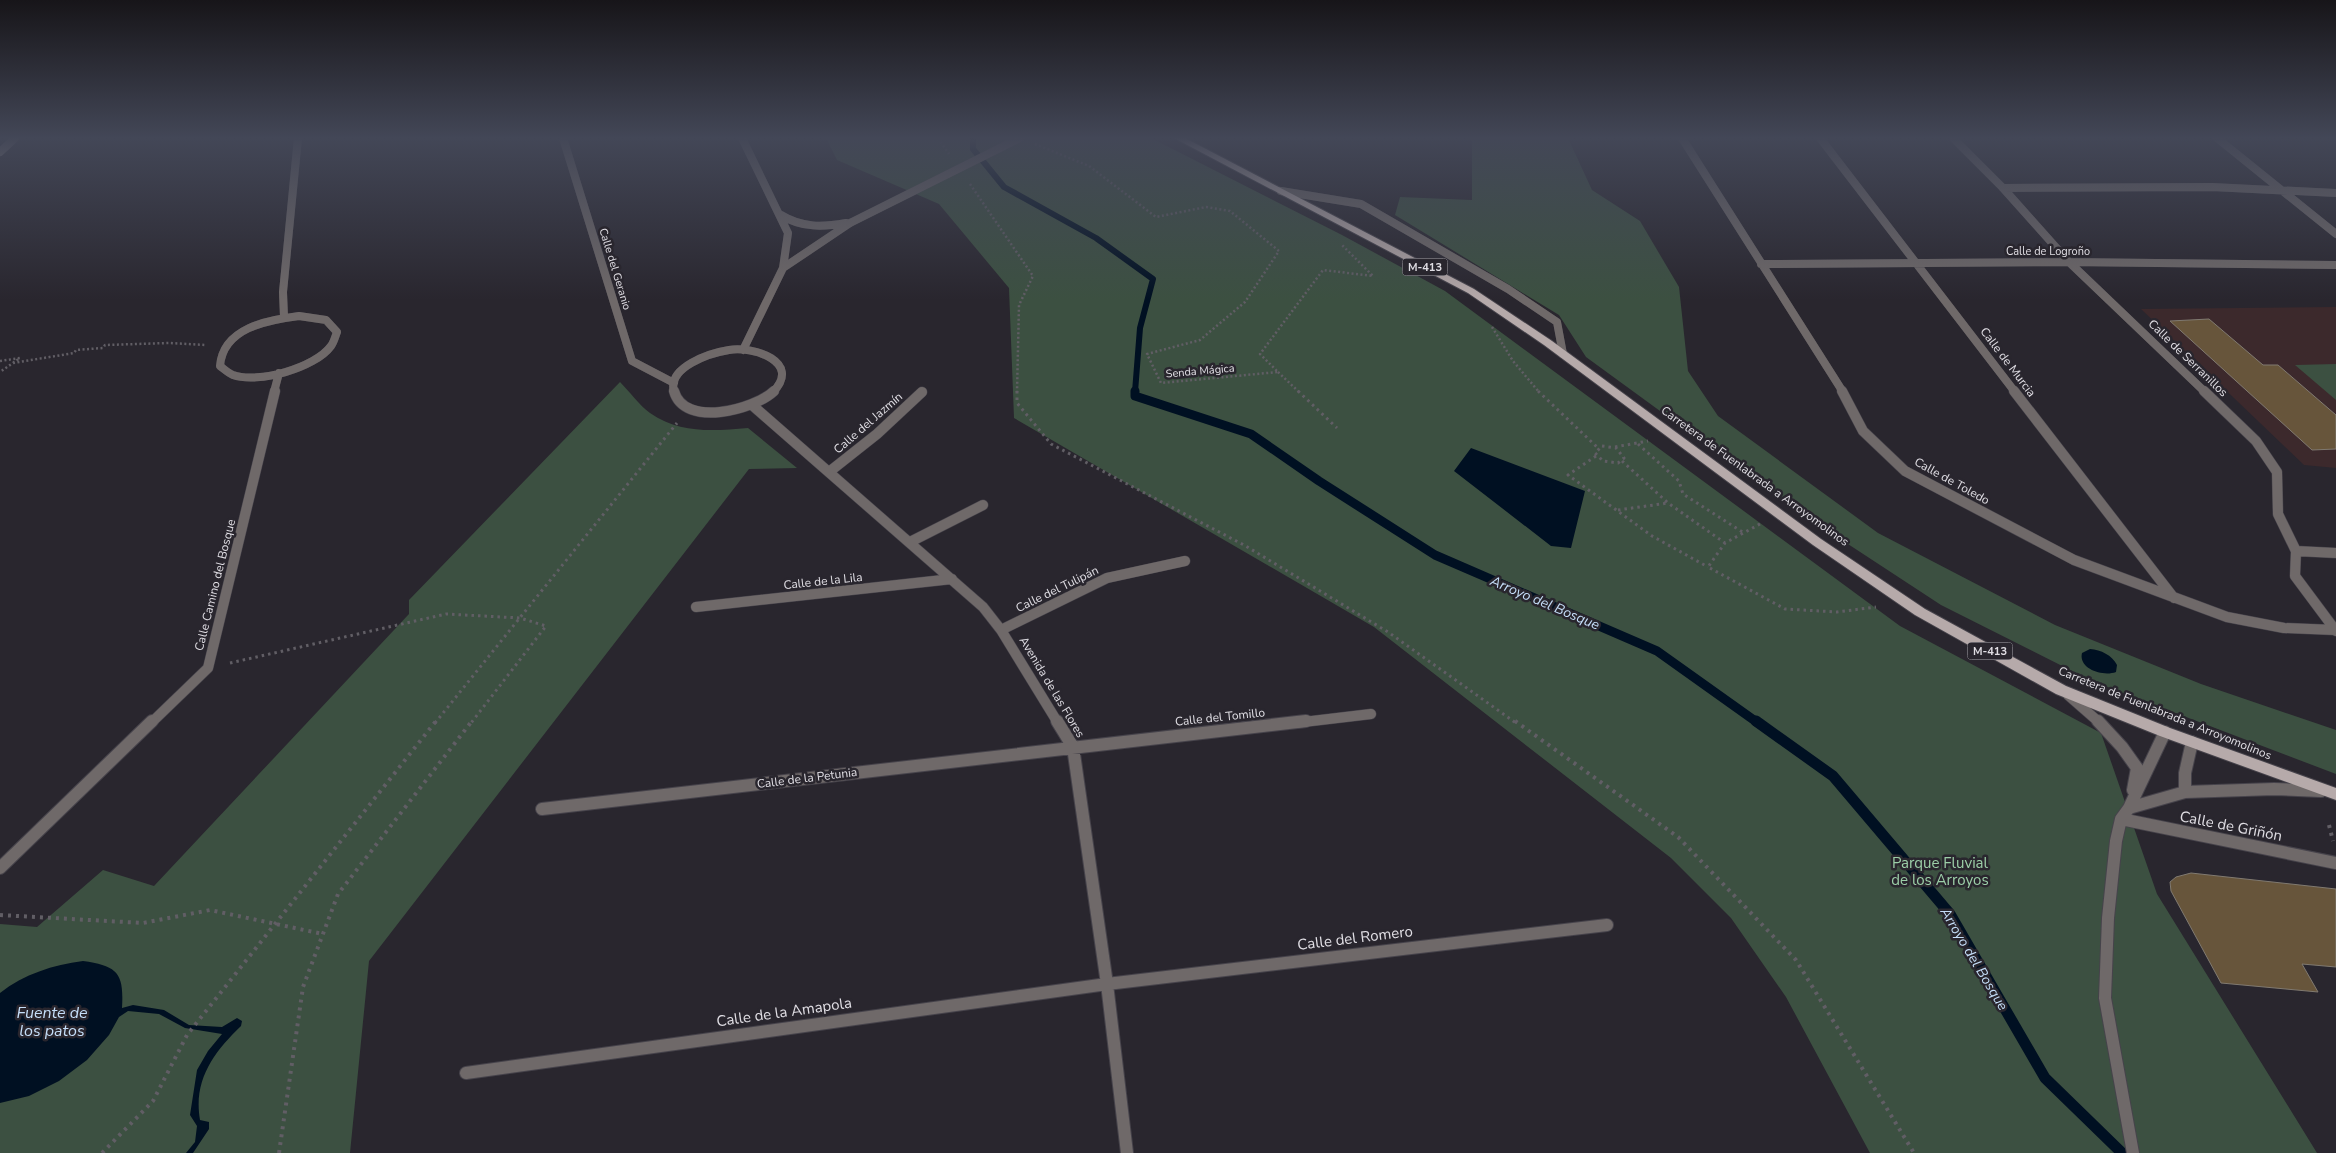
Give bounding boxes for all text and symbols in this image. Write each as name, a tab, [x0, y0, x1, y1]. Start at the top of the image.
street label: Calle del Geranio	[595, 226, 635, 312]
street label: Calle de Logroño	[2006, 244, 2090, 259]
road number: M-413	[1402, 258, 1448, 276]
street label: Calle de Serranillos	[2145, 316, 2231, 400]
street label: Calle de Murcia	[1977, 324, 2039, 400]
street label: Senda Mágica	[1165, 361, 1235, 381]
street label: Calle del Jazmín	[830, 389, 906, 457]
street label: Carretera de Fuenlabrada a Arroyomolinos	[1658, 402, 1852, 550]
street label: Calle de Toledo	[1911, 454, 1993, 508]
street label: Calle Camino del Bosque	[191, 517, 239, 653]
street label: Calle del Tulipán	[1013, 562, 1101, 616]
street label: Calle de la Lila	[783, 569, 863, 593]
water label: Arroyo del Bosque	[1486, 571, 1603, 635]
street label: Avenida de las Flores	[1015, 633, 1089, 741]
road number: M-413	[1968, 642, 2012, 659]
street label: Carretera de Fuenlabrada a Arroyomolinos	[2056, 663, 2274, 763]
street label: Calle del Tomillo	[1174, 704, 1266, 730]
street label: Calle de la Petunia	[756, 764, 858, 792]
street label: Calle de Griñón	[2178, 806, 2284, 846]
park label: Parque Fluvial de los Arroyos	[1891, 853, 1989, 890]
water label: Arroyo del Bosque	[1935, 903, 2013, 1015]
street label: Calle del Romero	[1296, 921, 1414, 955]
street label: Calle de la Amapola	[715, 993, 853, 1031]
water label: Fuente de los patos	[16, 1002, 88, 1042]

